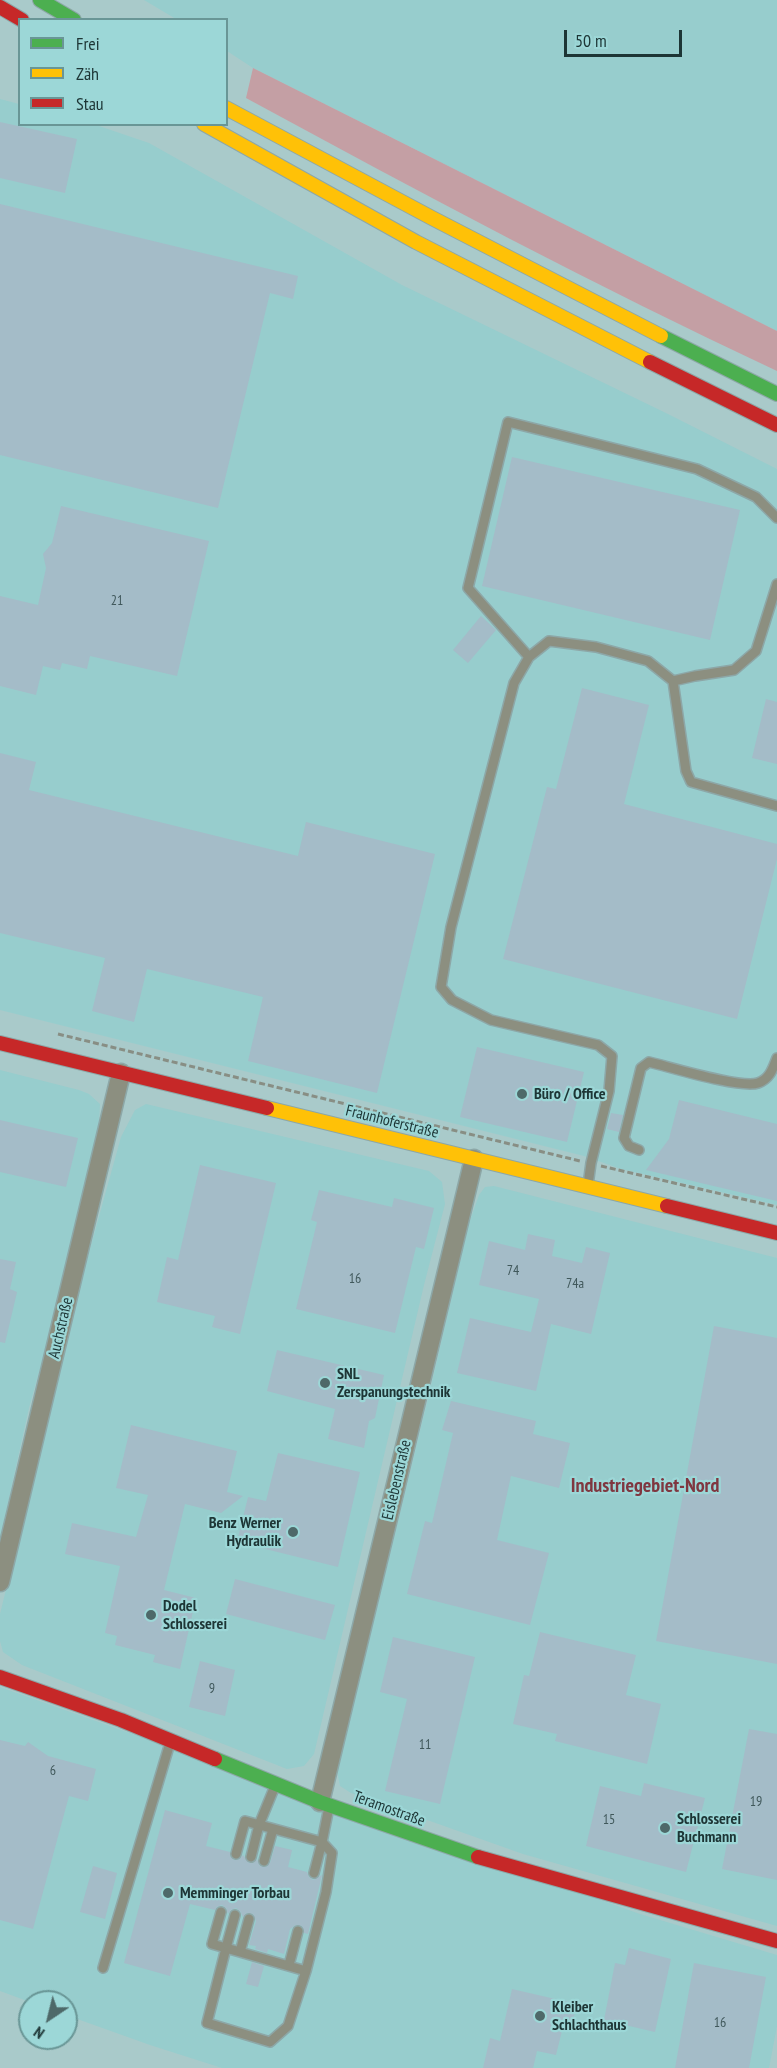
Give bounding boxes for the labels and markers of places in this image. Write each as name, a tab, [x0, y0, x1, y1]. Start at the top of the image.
place label: Büro / Office	[534, 1084, 606, 1104]
marker: Büro / Office	[515, 1087, 529, 1101]
place label: SNL Zerspanungstechnik	[337, 1364, 450, 1402]
marker: SNL Zerspanungstechnik	[318, 1376, 332, 1390]
place label: Benz Werner Hydraulik	[209, 1513, 281, 1551]
marker: Benz Werner Hydraulik	[286, 1525, 300, 1539]
place label: Dodel Schlosserei	[163, 1596, 227, 1634]
marker: Dodel Schlosserei	[144, 1608, 158, 1622]
place label: Schlosserei Buchmann	[677, 1809, 741, 1847]
marker: Schlosserei Buchmann	[658, 1821, 672, 1835]
place label: Memminger Torbau	[180, 1883, 290, 1903]
marker: Memminger Torbau	[161, 1886, 175, 1900]
place label: Kleiber Schlachthaus	[552, 1997, 626, 2035]
marker: Kleiber Schlachthaus	[533, 2009, 547, 2023]

